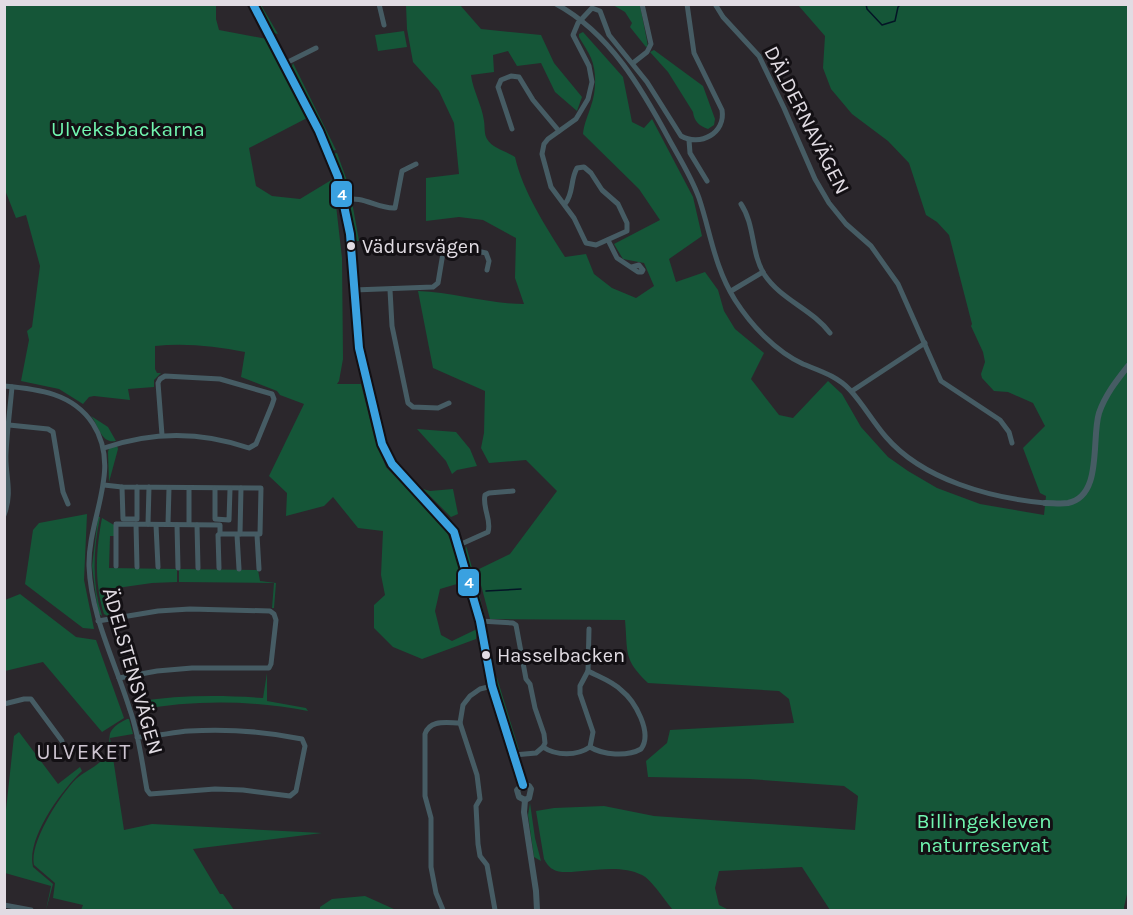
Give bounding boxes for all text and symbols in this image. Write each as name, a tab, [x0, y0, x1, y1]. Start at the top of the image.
street label: DÄLDERNAVÄGEN	[759, 42, 855, 198]
park label: Ulveksbackarna	[51, 117, 205, 141]
line badge: 4	[330, 180, 353, 208]
text: 4	[337, 185, 347, 204]
place label: Vädursvägen	[362, 235, 480, 258]
marker: Vädursvägen	[345, 240, 357, 252]
line badge: 4	[457, 568, 480, 597]
text: 4	[464, 573, 474, 592]
street label: ÄDELSTENSVÄGEN	[98, 585, 168, 757]
place label: Hasselbacken	[497, 644, 625, 667]
marker: Hasselbacken	[480, 649, 492, 661]
district label: ULVEKET	[36, 739, 132, 765]
park label: Billingekleven naturreservat	[916, 809, 1052, 857]

